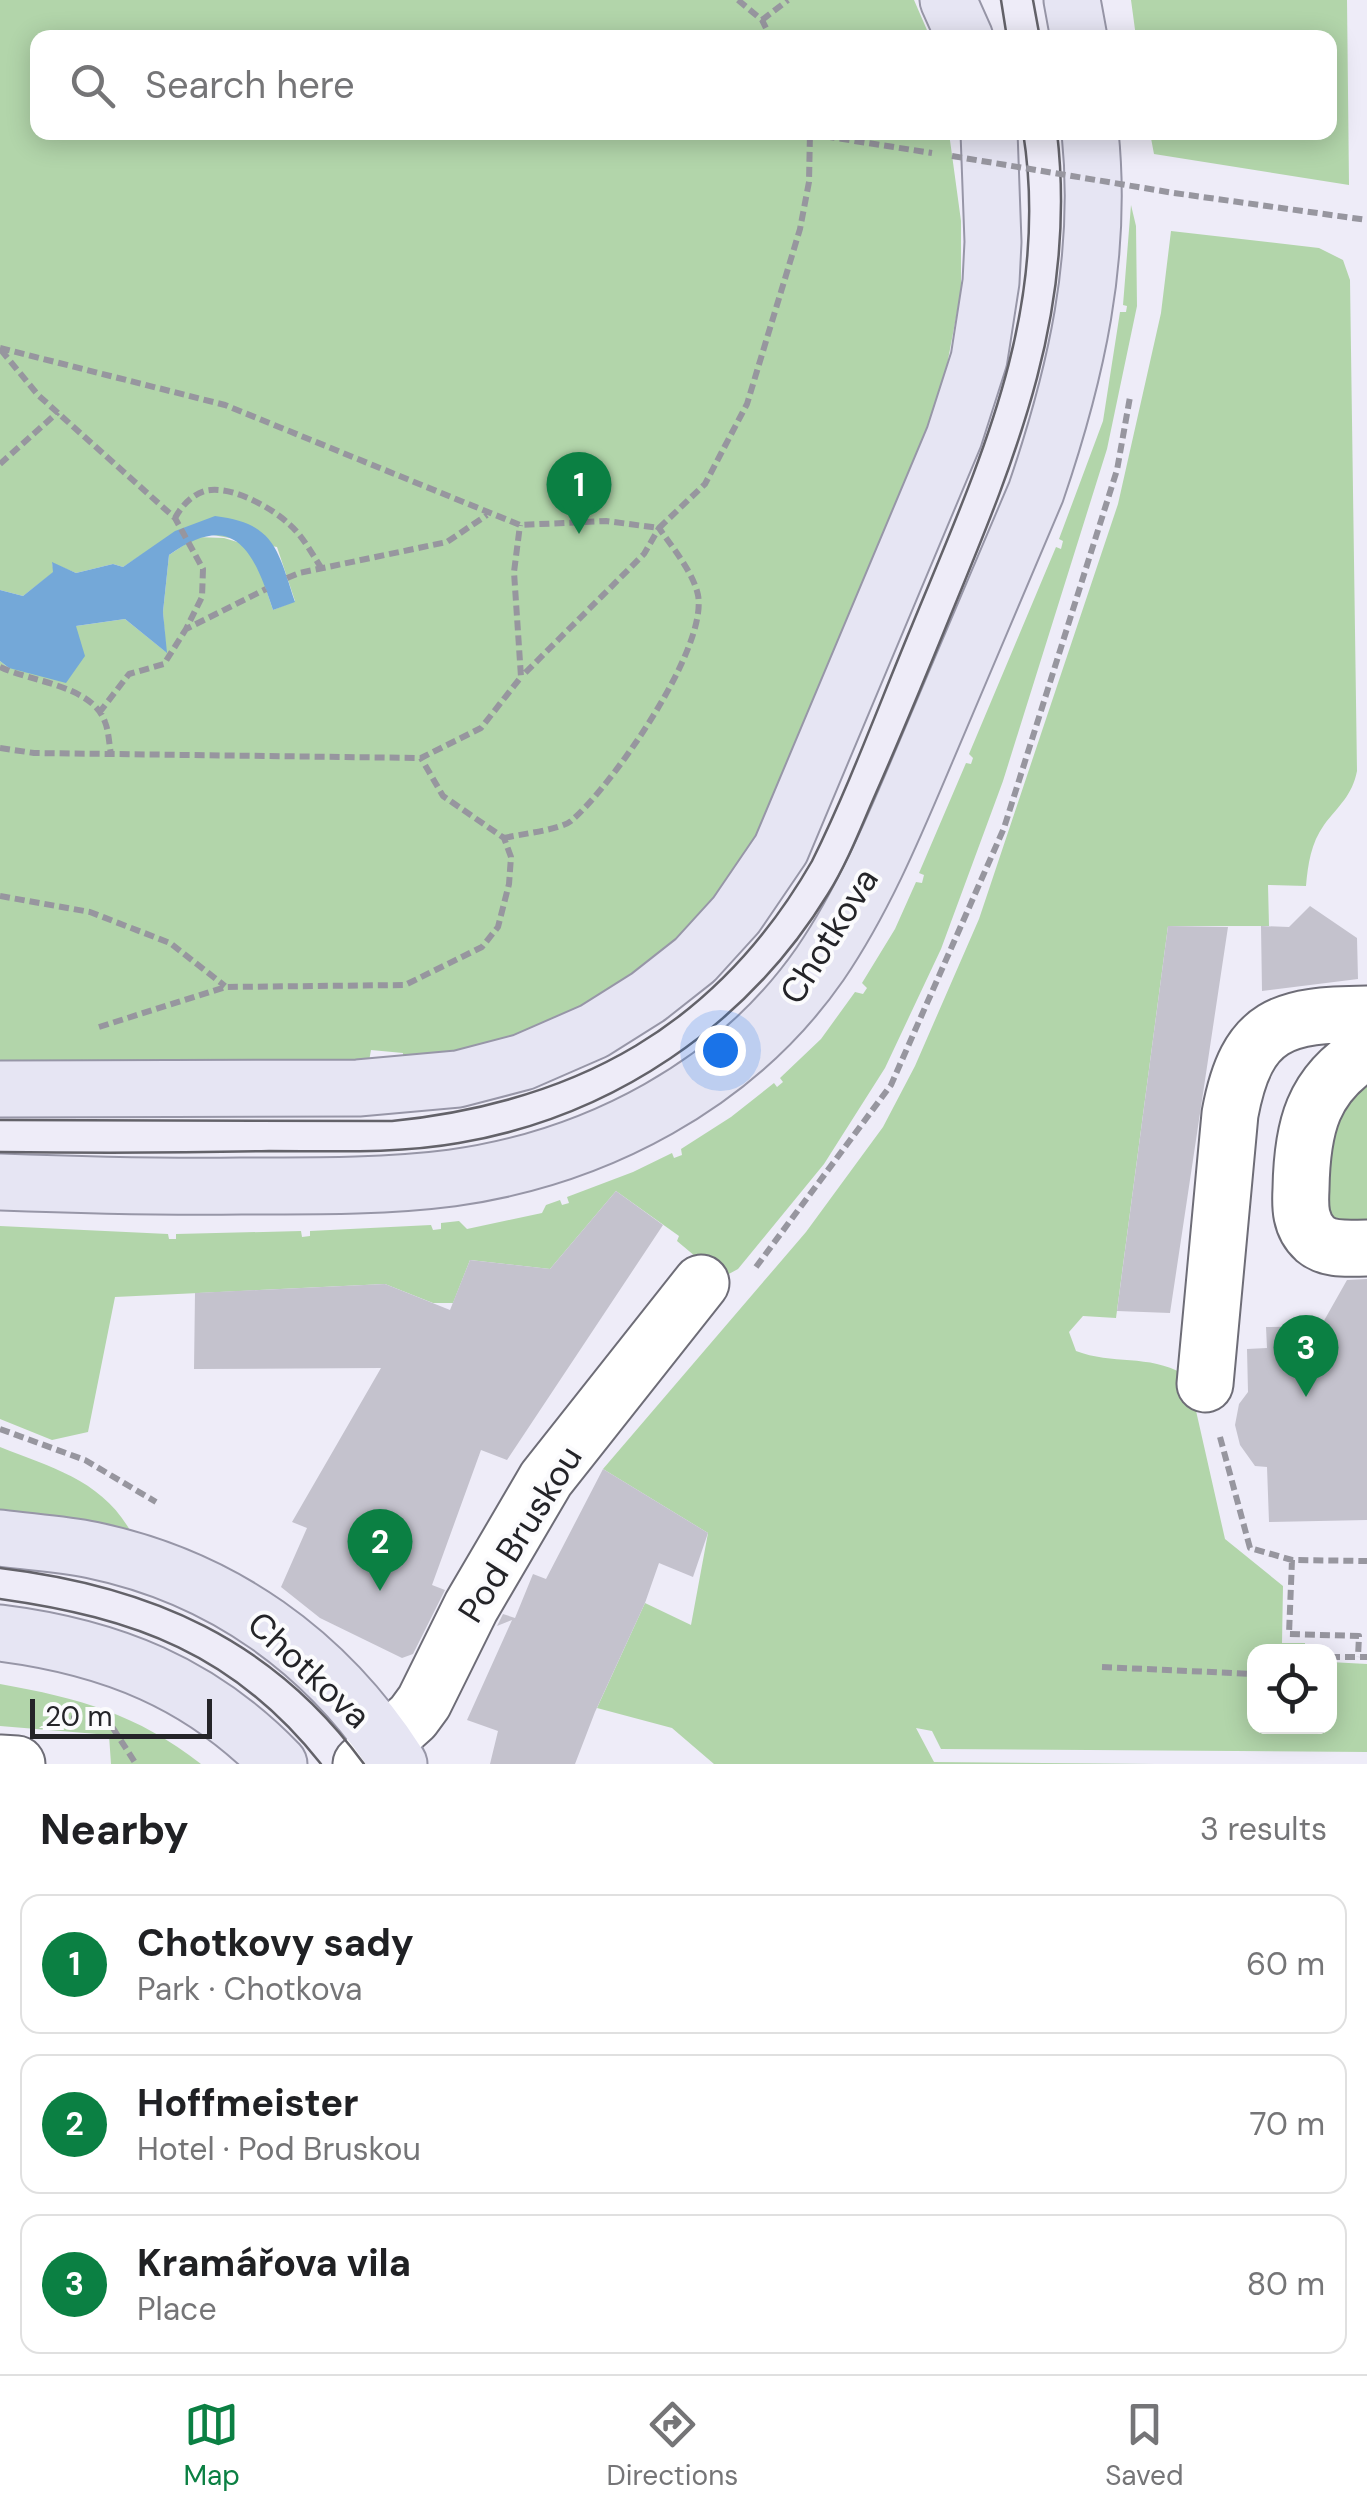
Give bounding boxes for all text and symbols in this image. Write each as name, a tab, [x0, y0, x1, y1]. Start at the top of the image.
search box	[30, 30, 1337, 140]
icon: search	[65, 58, 120, 113]
text: Search here	[145, 60, 355, 110]
pin: 1	[546, 452, 612, 534]
street label: Chotkova	[769, 859, 889, 1013]
your location	[695, 1025, 746, 1076]
pin: 3	[1274, 1314, 1338, 1397]
street label: Pod Bruskou	[447, 1437, 593, 1631]
pin: 2	[348, 1508, 412, 1591]
street label: Chotkova	[238, 1601, 380, 1739]
map controls	[1247, 1644, 1337, 1734]
button: locate	[1247, 1644, 1337, 1734]
scale bar	[30, 1694, 212, 1738]
text: 20 m	[45, 1698, 112, 1735]
text: Nearby	[40, 1802, 189, 1857]
text: 3 results	[1200, 1808, 1327, 1850]
text: Chotkovy sady	[137, 1918, 414, 1968]
text: 1	[69, 1943, 80, 1985]
text: 60 m	[1246, 1943, 1325, 1985]
text: Park · Chotkova	[137, 1968, 362, 2010]
text: Hoffmeister	[137, 2078, 359, 2128]
text: 2	[65, 2103, 84, 2145]
text: 70 m	[1249, 2103, 1325, 2145]
text: Hotel · Pod Bruskou	[137, 2128, 421, 2170]
text: Kramářova vila	[137, 2238, 411, 2288]
text: 3	[65, 2263, 84, 2305]
text: 80 m	[1247, 2263, 1325, 2305]
text: Place	[137, 2288, 217, 2330]
tab: Map	[183, 2397, 240, 2494]
tab: Directions	[607, 2397, 738, 2494]
tab: Saved	[1105, 2397, 1184, 2494]

